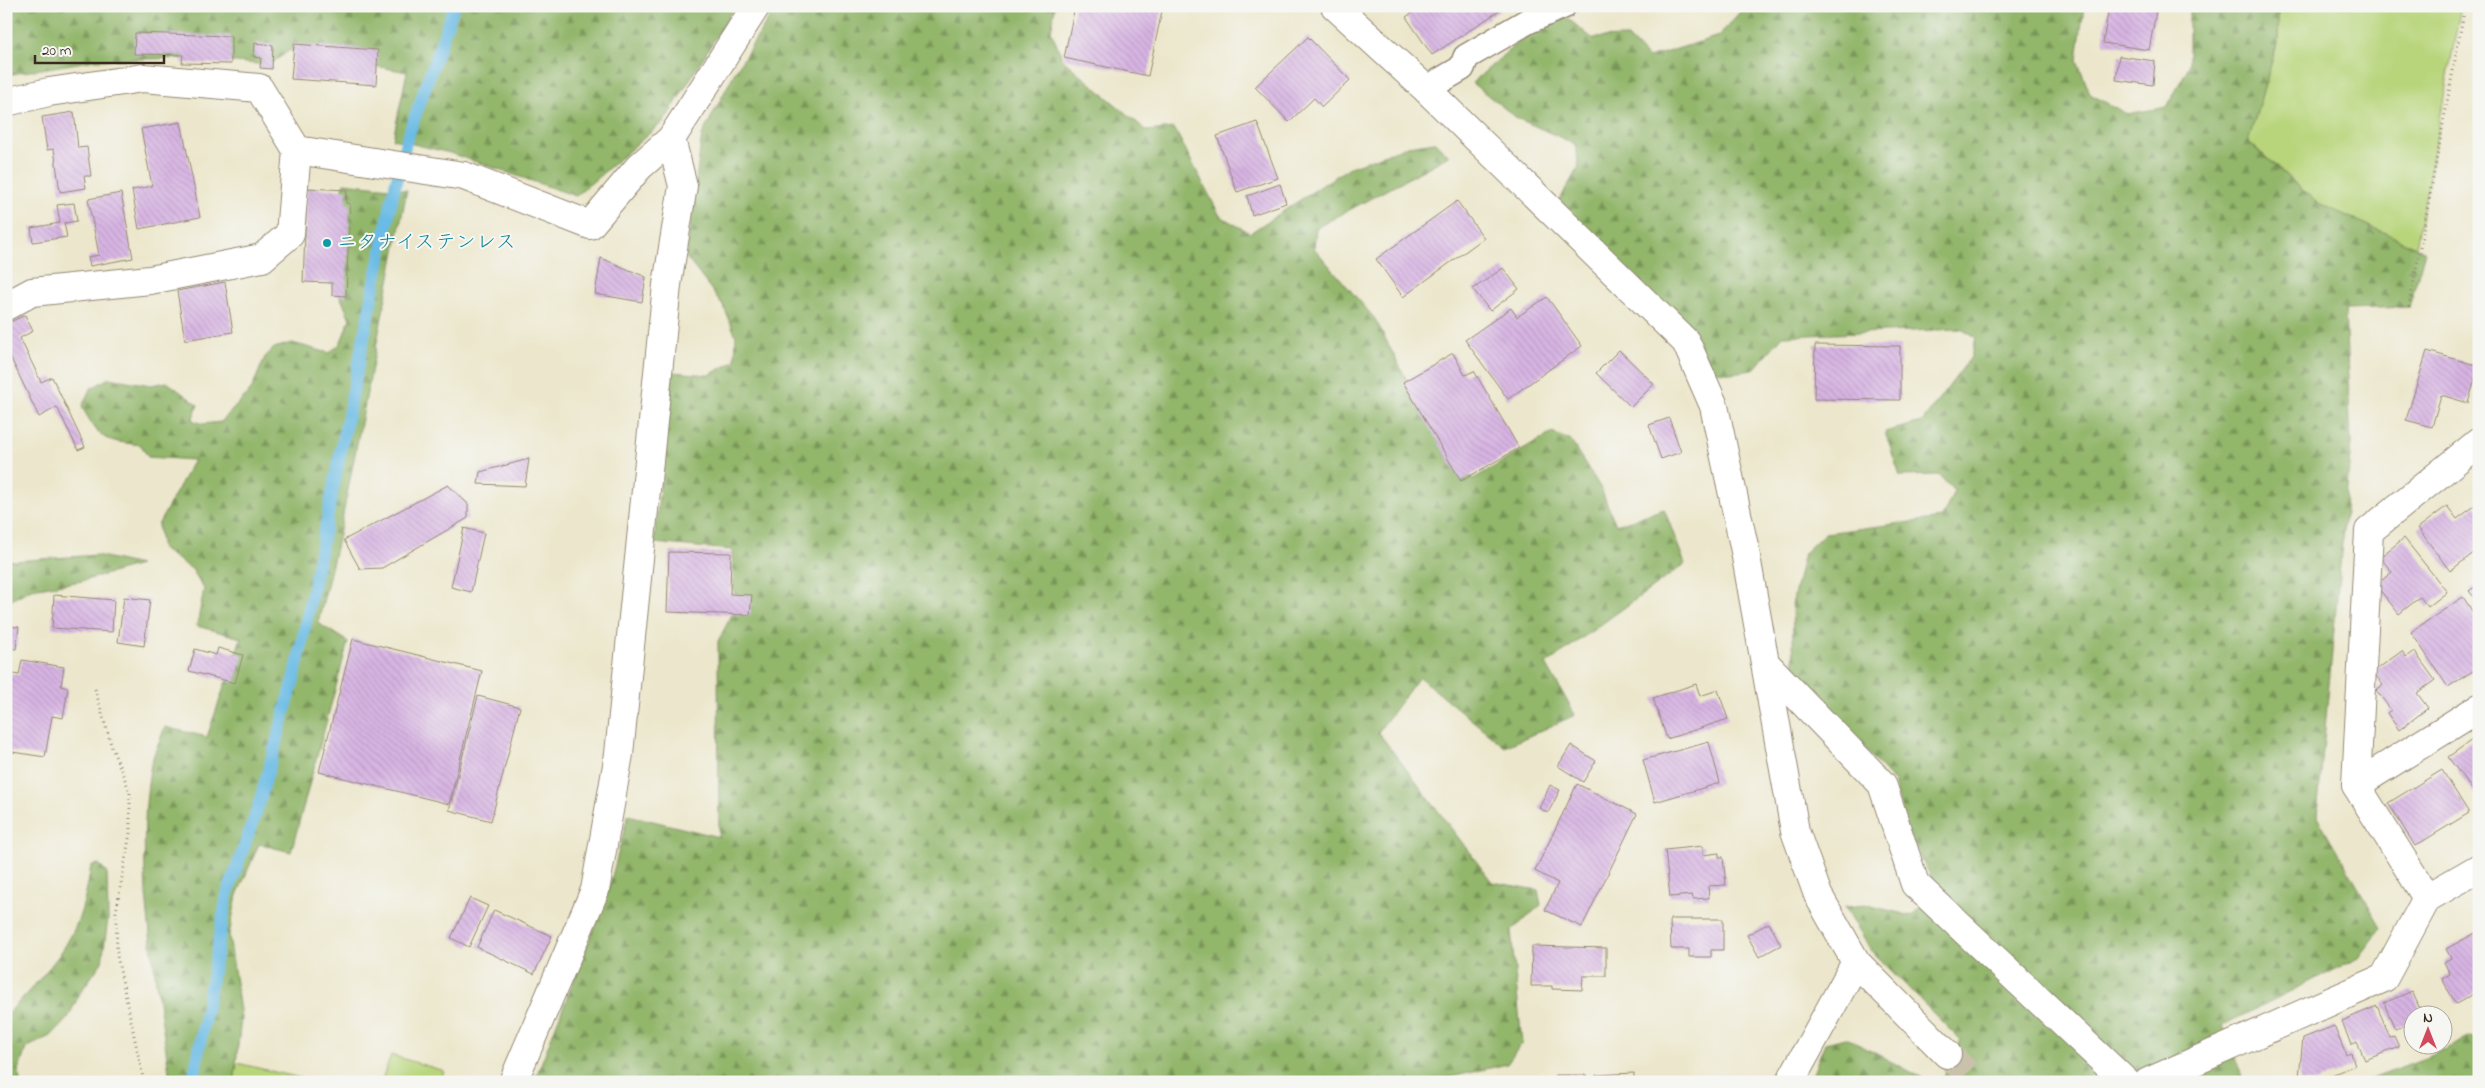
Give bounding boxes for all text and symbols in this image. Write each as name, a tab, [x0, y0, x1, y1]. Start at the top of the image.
scale bar	[35, 32, 164, 64]
text: 20 m	[42, 40, 72, 62]
place label: ニタナイステンレス	[337, 229, 516, 258]
marker: ニタナイステンレス	[321, 237, 333, 249]
north arrow	[2402, 1006, 2452, 1056]
text: N	[2423, 1008, 2433, 1029]

